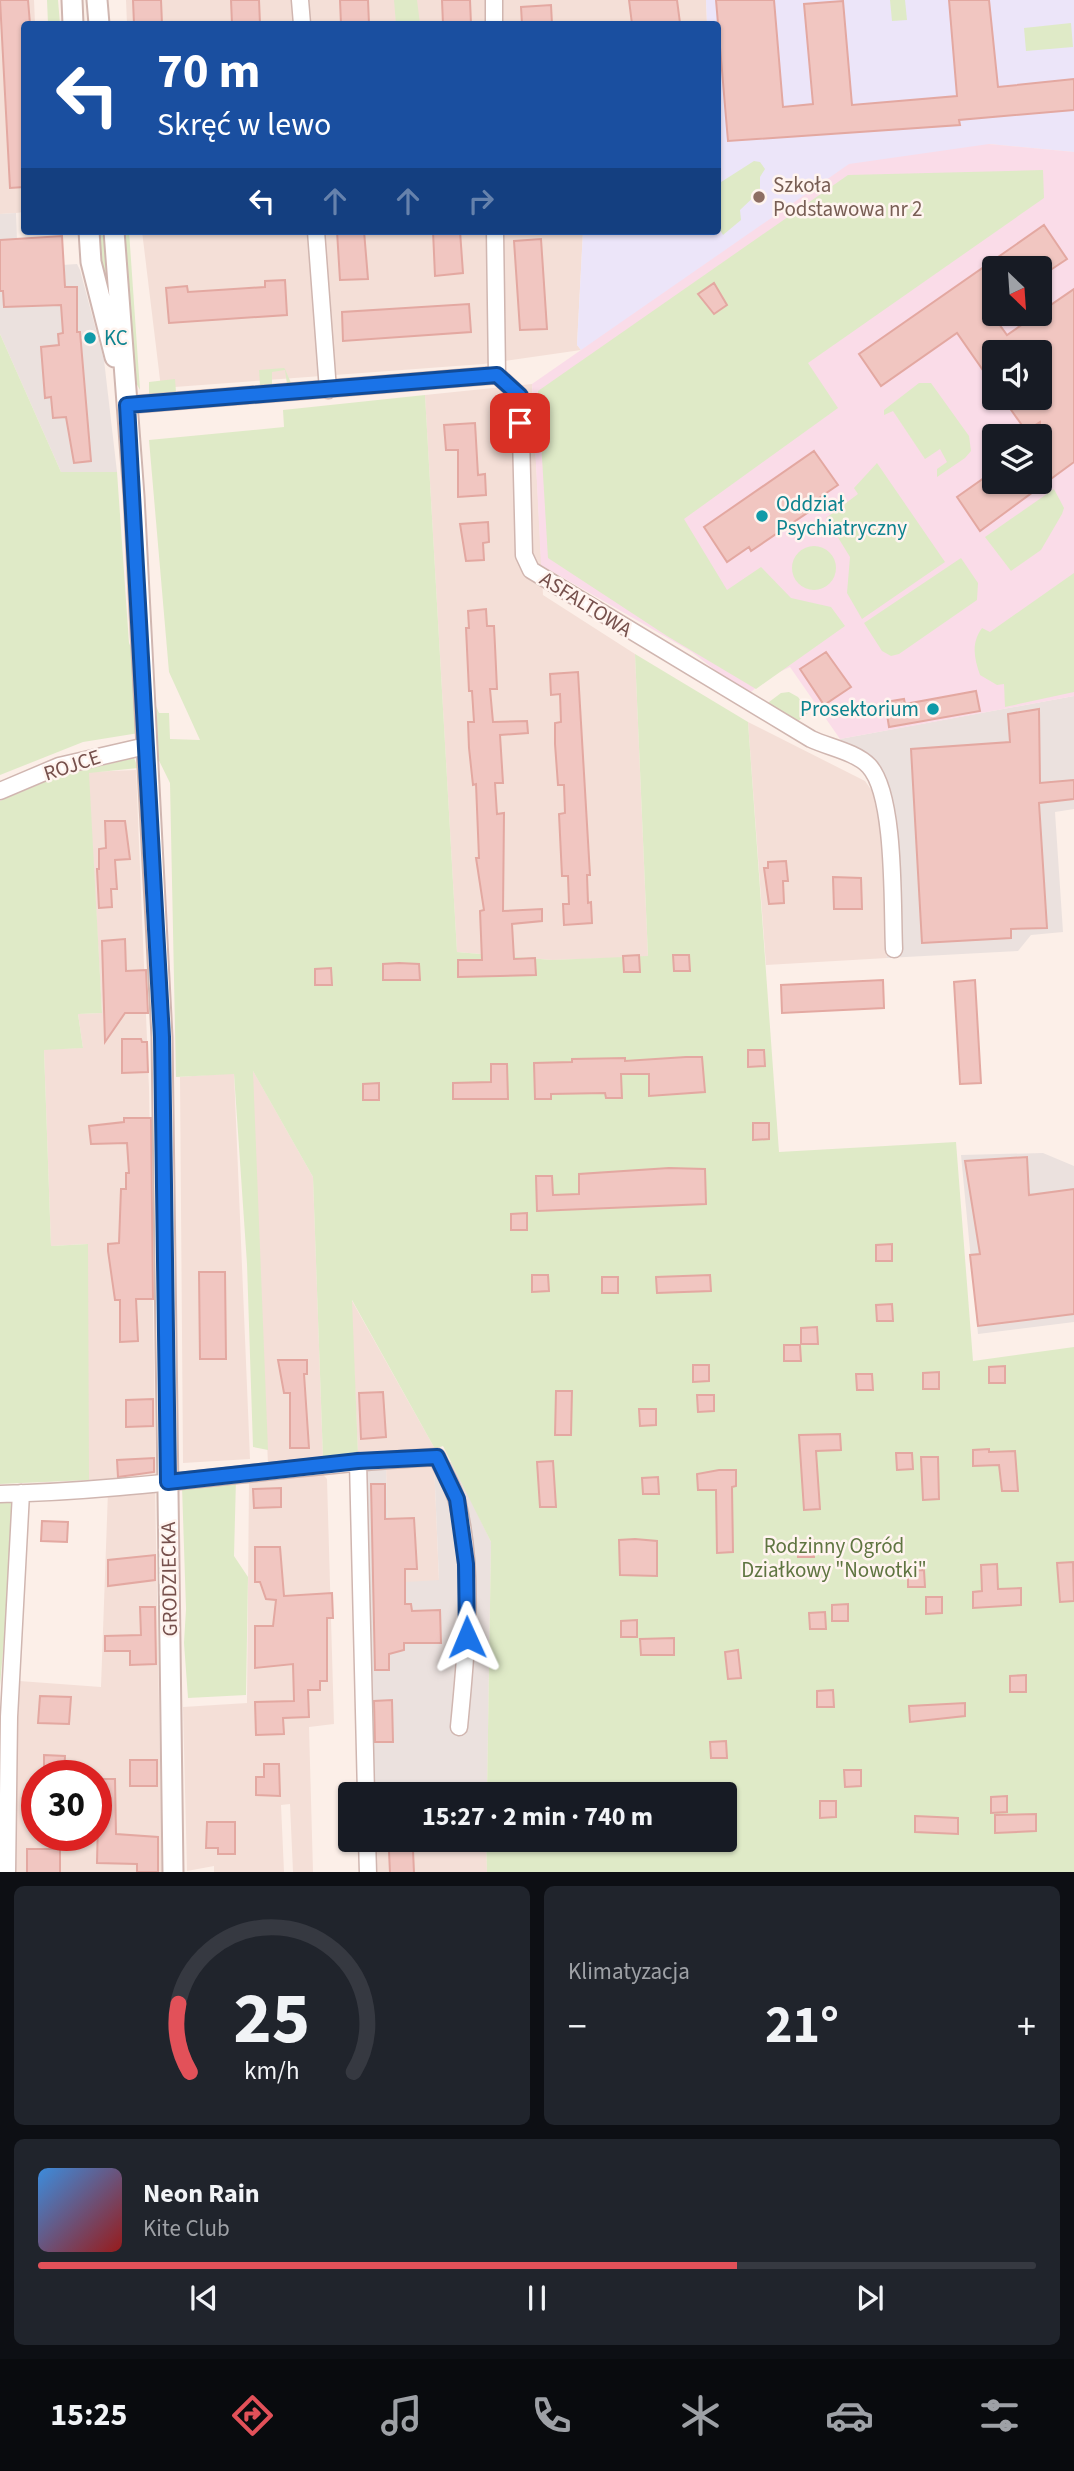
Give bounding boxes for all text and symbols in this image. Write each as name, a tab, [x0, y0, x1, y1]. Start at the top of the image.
text: 70 m	[157, 37, 261, 107]
icon: left	[42, 49, 133, 140]
text: Skręć w lewo	[157, 102, 331, 148]
place label: Szkoła Podstawowa nr 2	[773, 170, 922, 224]
icon: left	[243, 182, 281, 220]
icon: ahead	[316, 182, 354, 220]
icon: ahead	[389, 182, 427, 220]
icon: right	[462, 182, 500, 220]
marker: Szkoła Podstawowa nr 2	[751, 189, 767, 205]
north arrow	[982, 256, 1052, 326]
map controls	[982, 256, 1052, 494]
place label: KC	[104, 323, 128, 353]
marker: KC	[82, 330, 98, 346]
button: sound	[982, 340, 1052, 410]
pin	[490, 393, 550, 453]
icon: arrive	[501, 404, 539, 442]
button: layers	[982, 424, 1052, 494]
place label: Oddział Psychiatryczny	[776, 489, 907, 543]
marker: Oddział Psychiatryczny	[754, 508, 770, 524]
street label: ASFALTOWA	[534, 564, 638, 645]
place label: Prosektorium	[800, 694, 919, 724]
marker: Prosektorium	[925, 701, 941, 717]
street label: ROJCE	[40, 742, 104, 788]
street label: GRODZIECKA	[153, 1521, 185, 1637]
park label: Rodzinny Ogród Działkowy "Nowotki"	[741, 1531, 927, 1585]
position arrow	[430, 1600, 504, 1674]
speed limit sign: 30	[21, 1760, 112, 1851]
text: 15:27 · 2 min · 740 m	[422, 1798, 653, 1835]
text: Klimatyzacja	[568, 1955, 690, 1988]
text: 25	[234, 1967, 310, 2071]
text: 21°	[765, 1989, 839, 2063]
text: −	[568, 2000, 587, 2054]
text: +	[1017, 2000, 1036, 2054]
text: km/h	[244, 2052, 300, 2088]
text: Neon Rain	[143, 2175, 260, 2212]
text: Kite Club	[143, 2212, 230, 2245]
icon: previous	[185, 2279, 223, 2317]
icon: pause	[518, 2279, 556, 2317]
icon: next	[851, 2279, 889, 2317]
icon: directions	[228, 2391, 277, 2440]
icon: music	[377, 2391, 426, 2440]
icon: phone	[527, 2391, 576, 2440]
icon: climate	[676, 2391, 725, 2440]
icon: car	[825, 2391, 874, 2440]
icon: filters	[975, 2391, 1024, 2440]
text: 15:25	[50, 2392, 127, 2438]

